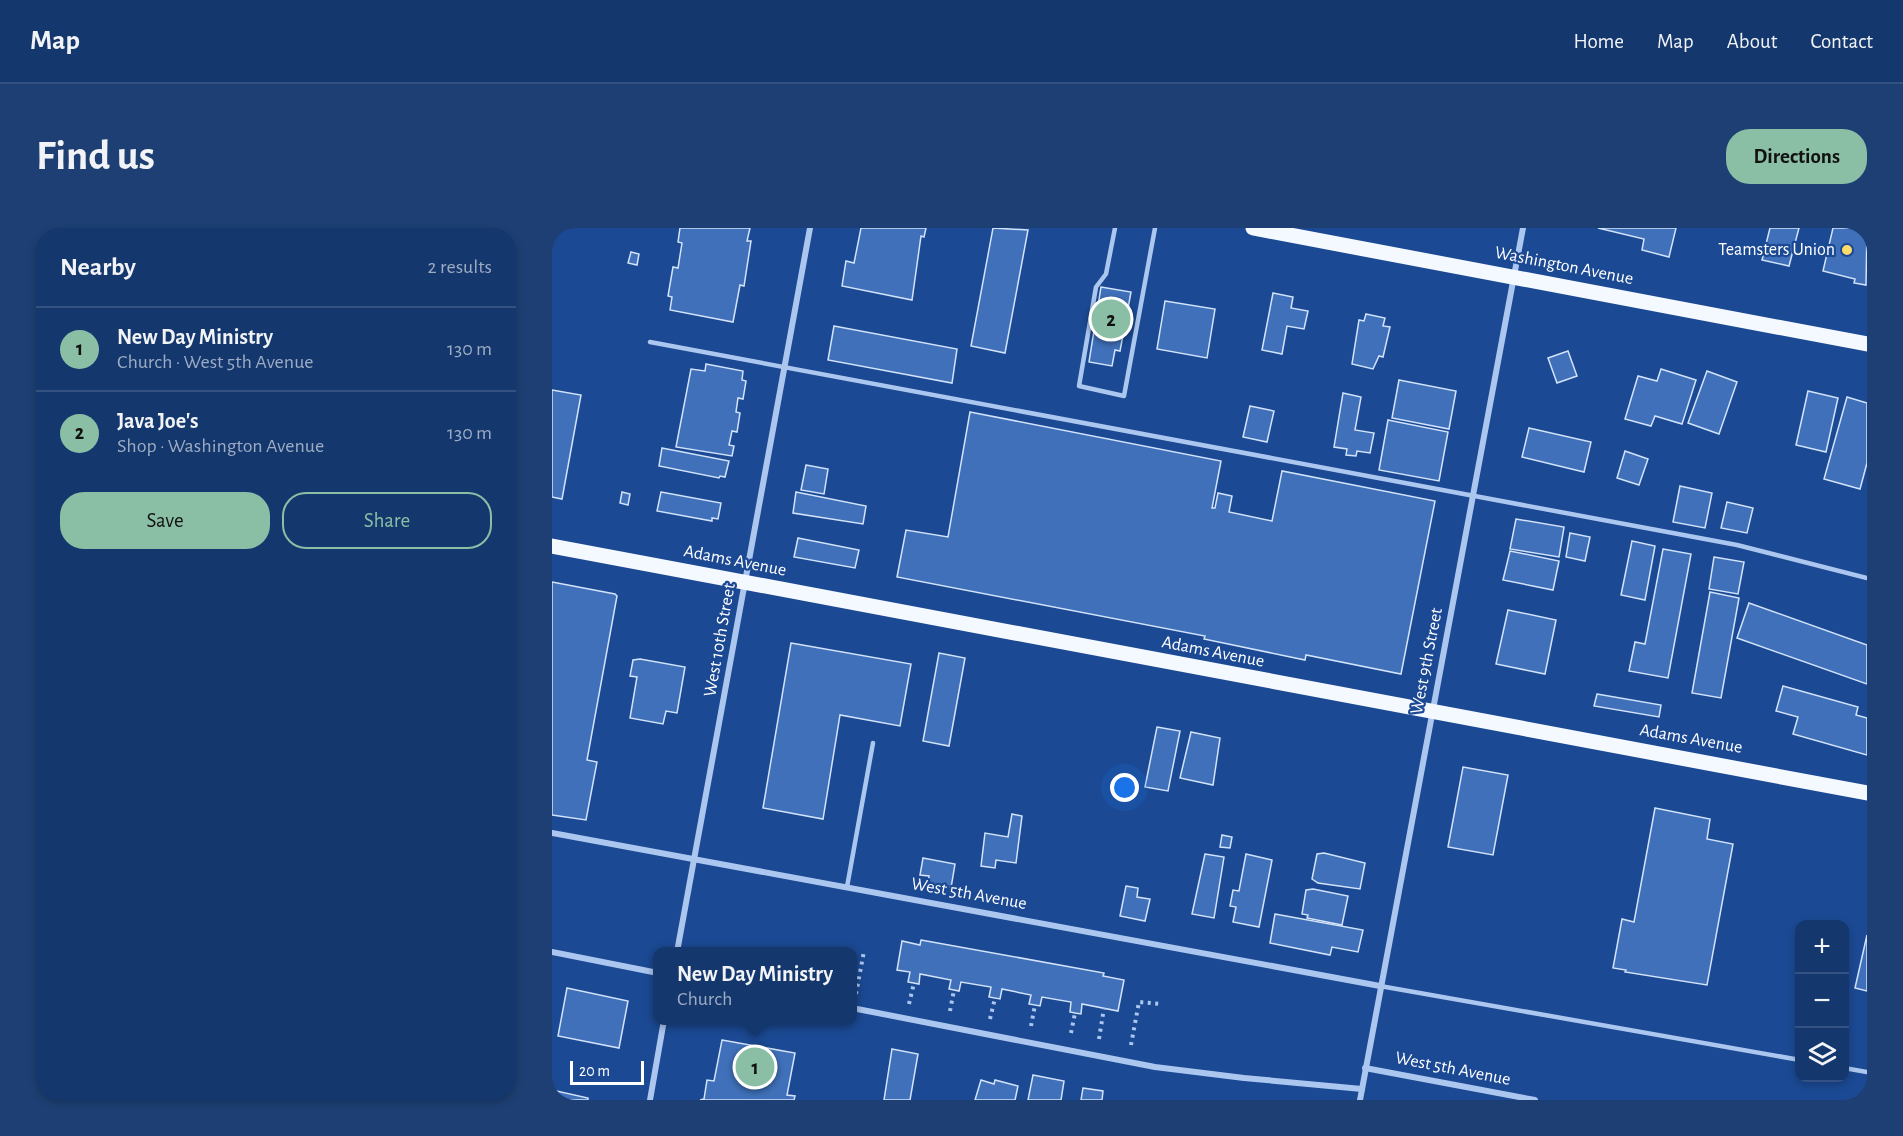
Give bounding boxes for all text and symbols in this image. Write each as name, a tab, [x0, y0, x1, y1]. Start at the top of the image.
text: Map	[30, 27, 80, 55]
text: Home	[1573, 31, 1624, 52]
text: Map	[1657, 31, 1694, 52]
text: About	[1727, 31, 1777, 52]
text: Contact	[1810, 31, 1873, 52]
button: Directions	[1726, 129, 1867, 184]
text: Find us	[36, 135, 155, 177]
place label: Teamsters Union	[1718, 241, 1835, 259]
marker: Teamsters Union	[1840, 243, 1854, 257]
street label: Washington Avenue	[1493, 244, 1635, 288]
text: Nearby	[60, 254, 136, 280]
text: 2 results	[428, 257, 492, 277]
pin: 2	[1092, 296, 1130, 341]
text: New Day Ministry	[117, 326, 273, 348]
text: 1	[76, 339, 83, 359]
text: 130 m	[447, 339, 492, 359]
text: Church · West 5th Avenue	[117, 352, 314, 372]
text: Java Joe's	[117, 410, 198, 432]
text: 2	[75, 423, 84, 443]
text: 130 m	[447, 423, 492, 443]
text: Shop · Washington Avenue	[117, 436, 324, 456]
button: Save	[60, 492, 270, 549]
button: Share	[282, 492, 492, 549]
street label: Adams Avenue	[682, 542, 788, 580]
street label: West 10th Street	[701, 582, 739, 698]
street label: West 9th Street	[1408, 606, 1446, 716]
street label: Adams Avenue	[1160, 633, 1266, 671]
street label: Adams Avenue	[1638, 721, 1744, 757]
your location	[1110, 773, 1139, 802]
street label: West 5th Avenue	[910, 875, 1028, 913]
map controls	[1795, 920, 1849, 1082]
button: +	[1795, 920, 1849, 974]
popup	[653, 947, 857, 1025]
text: New Day Ministry	[677, 963, 833, 985]
button: −	[1795, 974, 1849, 1028]
text: Church	[677, 989, 732, 1009]
button: layers	[1795, 1028, 1849, 1082]
pin: 1	[736, 1044, 774, 1090]
street label: West 5th Avenue	[1394, 1049, 1512, 1089]
scale bar	[570, 1058, 644, 1086]
text: 20 m	[579, 1063, 610, 1079]

